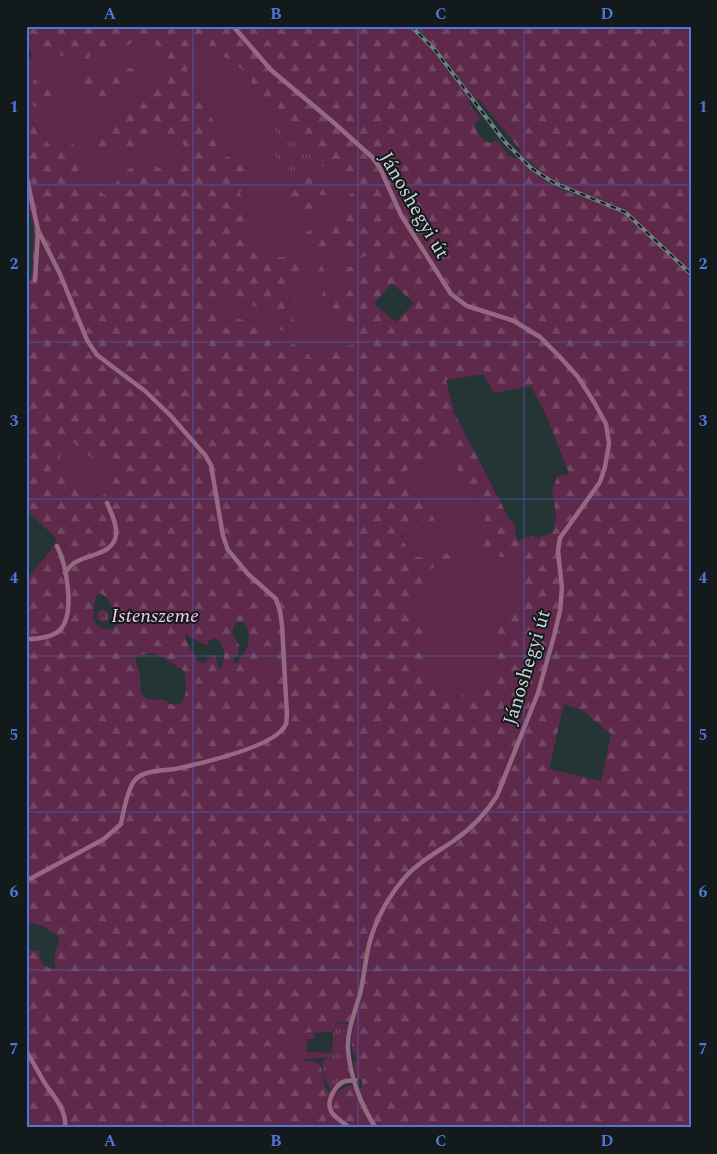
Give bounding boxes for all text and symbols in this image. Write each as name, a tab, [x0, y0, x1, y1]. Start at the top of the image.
text: A	[104, 2, 117, 26]
text: B	[270, 2, 282, 26]
text: C	[435, 2, 447, 26]
text: D	[601, 2, 614, 26]
text: 1	[10, 95, 18, 119]
text: 1	[699, 95, 707, 119]
street label: Jánoshegyi út	[371, 146, 457, 265]
text: 2	[10, 252, 19, 276]
text: 2	[699, 252, 708, 276]
text: 3	[10, 409, 19, 433]
text: 3	[699, 409, 708, 433]
text: 4	[10, 566, 19, 590]
text: 4	[699, 566, 708, 590]
park label: Istenszeme	[111, 601, 199, 631]
street label: Jánoshegyi út	[495, 606, 559, 729]
text: 5	[10, 723, 18, 747]
text: 5	[699, 723, 707, 747]
text: 6	[10, 880, 19, 904]
text: 6	[699, 880, 708, 904]
text: 7	[10, 1037, 19, 1061]
text: 7	[699, 1037, 708, 1061]
text: A	[104, 1129, 117, 1153]
text: B	[270, 1129, 282, 1153]
text: C	[435, 1129, 447, 1153]
text: D	[601, 1129, 614, 1153]

